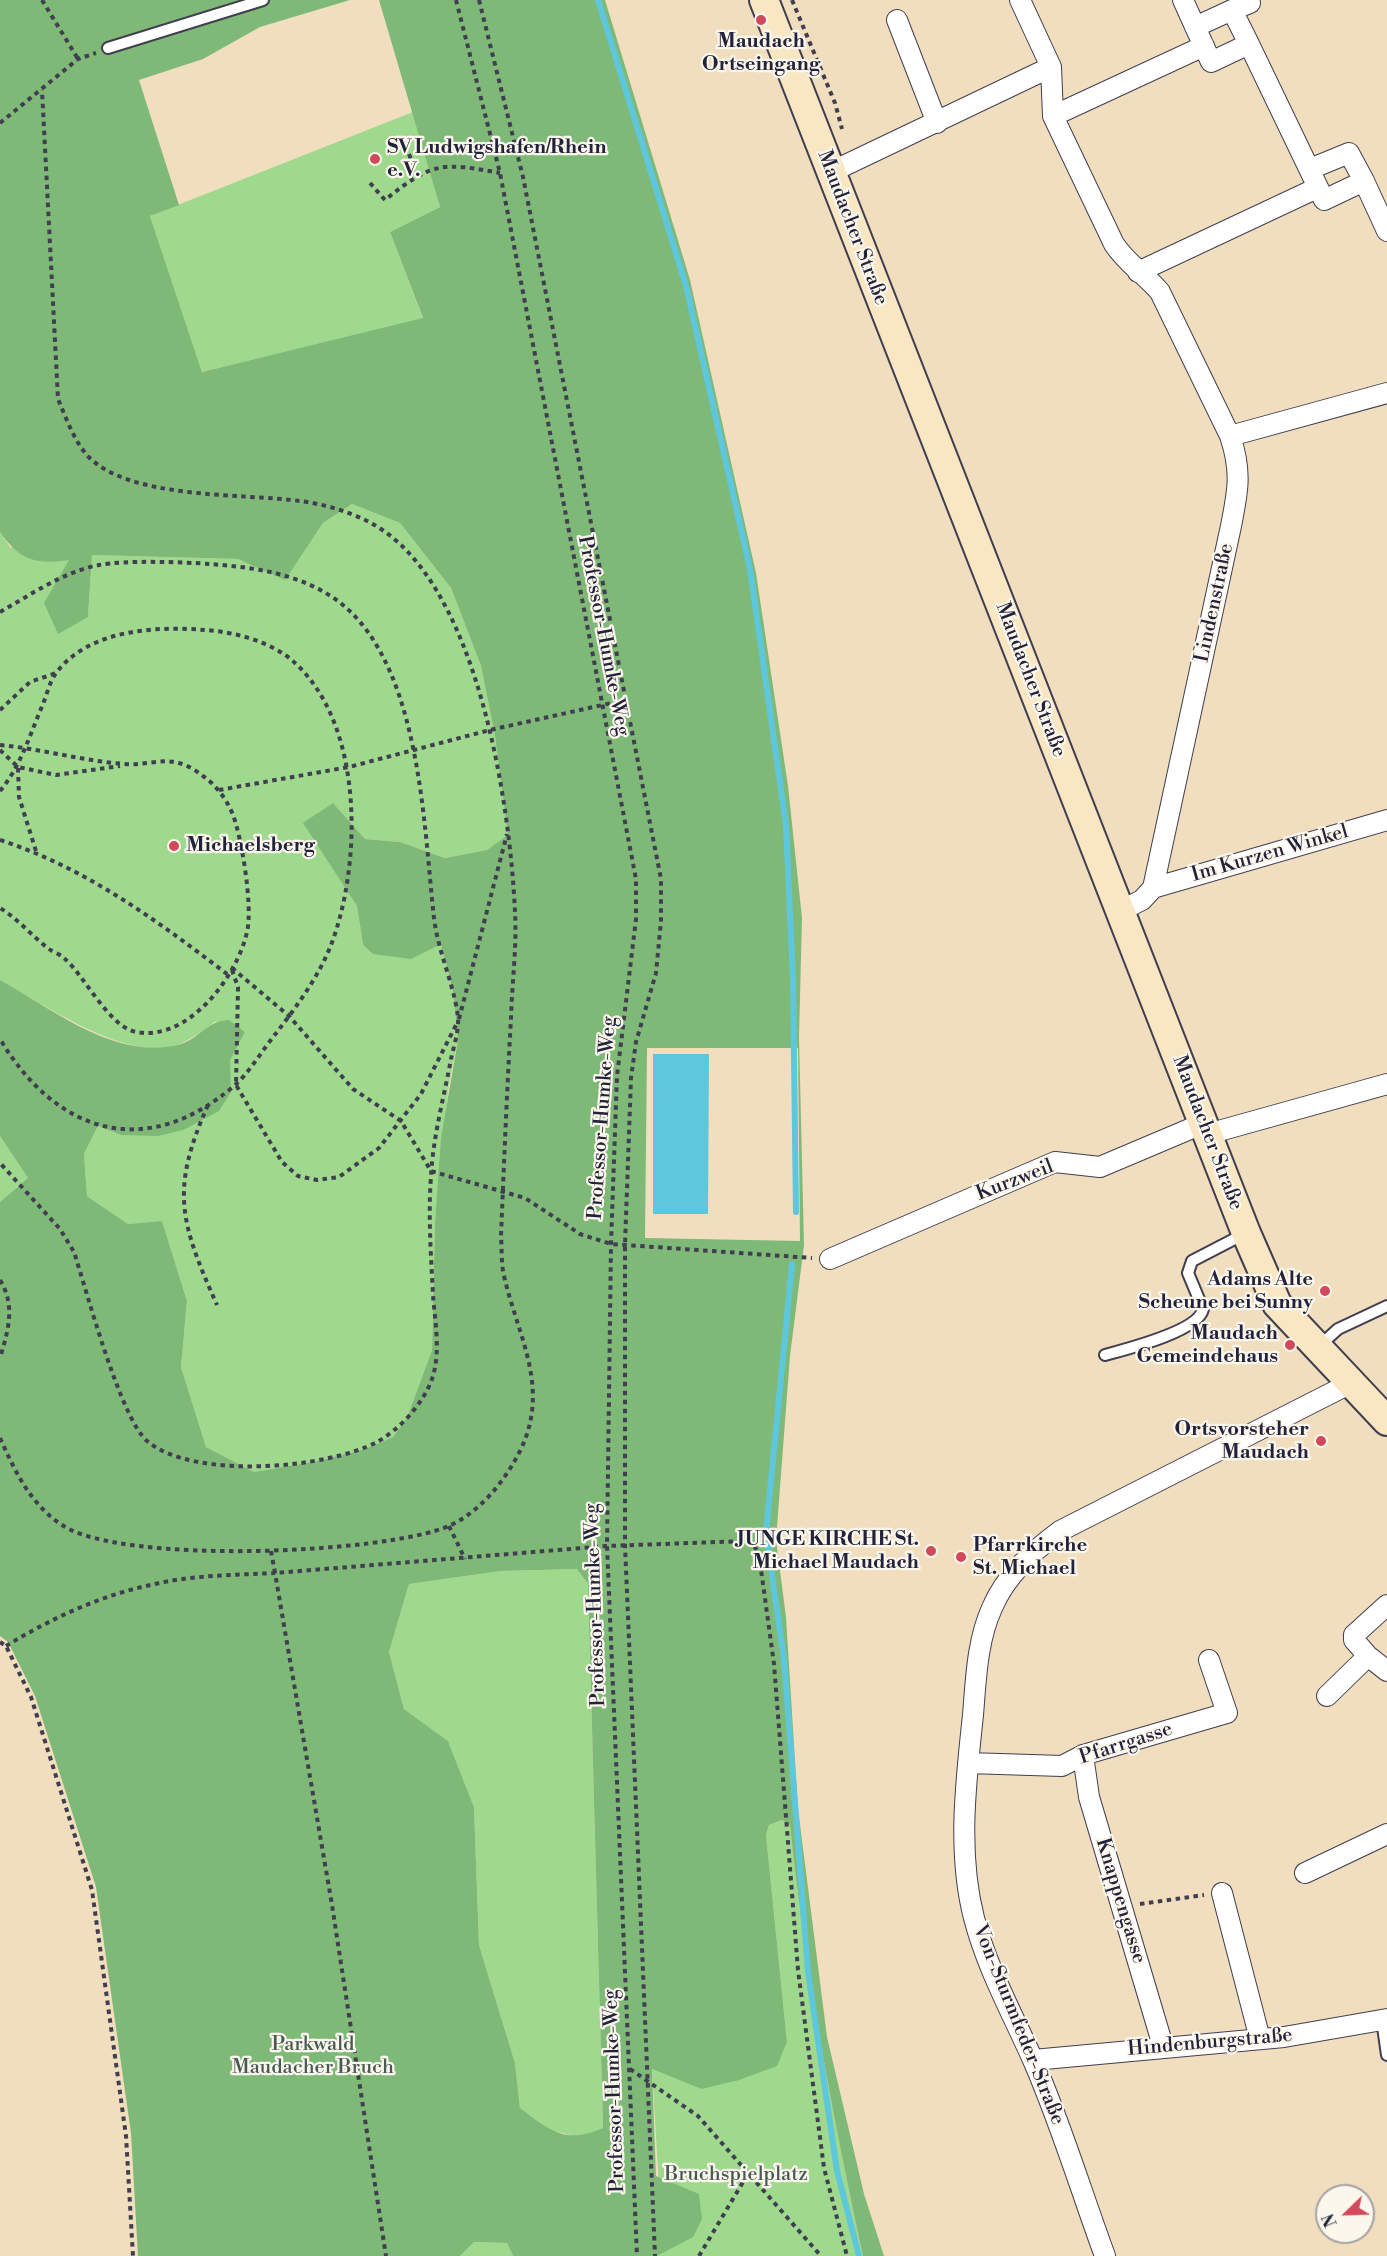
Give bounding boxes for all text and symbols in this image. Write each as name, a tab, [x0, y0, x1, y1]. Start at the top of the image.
marker: Maudach Ortseingang	[754, 13, 768, 27]
place label: Maudach Ortseingang	[702, 30, 820, 77]
place label: SV Ludwigshafen/Rhein e.V.	[387, 136, 607, 183]
street label: Maudacher Straße	[811, 147, 893, 309]
marker: SV Ludwigshafen/Rhein e.V.	[368, 152, 382, 166]
street label: Professor-Humke-Weg	[572, 534, 634, 738]
street label: Lindenstraße	[1191, 541, 1239, 665]
street label: Maudacher Straße	[989, 599, 1071, 761]
street label: Im Kurzen Winkel	[1189, 820, 1351, 888]
place label: Michaelsberg	[186, 834, 315, 858]
marker: Michaelsberg	[167, 839, 181, 853]
street label: Professor-Humke-Weg	[584, 1016, 622, 1220]
street label: Maudacher Straße	[1166, 1052, 1248, 1214]
street label: Kurzweil	[973, 1155, 1057, 1207]
place label: Adams Alte Scheune bei Sunny	[1139, 1268, 1313, 1315]
marker: Adams Alte Scheune bei Sunny	[1318, 1284, 1332, 1298]
place label: Maudach Gemeindehaus	[1136, 1322, 1278, 1369]
marker: Maudach Gemeindehaus	[1283, 1338, 1297, 1352]
place label: Ortsvorsteher Maudach	[1174, 1418, 1309, 1465]
marker: Ortsvorsteher Maudach	[1314, 1434, 1328, 1448]
street label: Professor-Humke-Weg	[580, 1503, 612, 1707]
place label: JUNGE KIRCHE St. Michael Maudach	[737, 1528, 919, 1575]
place label: Pfarrkirche St. Michael	[973, 1534, 1087, 1581]
marker: JUNGE KIRCHE St. Michael Maudach	[924, 1544, 938, 1558]
marker: Pfarrkirche St. Michael	[954, 1550, 968, 1564]
street label: Pfarrgasse	[1076, 1718, 1176, 1770]
street label: Knappengasse	[1090, 1835, 1150, 1967]
street label: Von-Sturmfeder-Straße	[967, 1922, 1069, 2128]
street label: Professor-Humke-Weg	[599, 1989, 631, 2193]
street label: Hindenburgstraße	[1126, 2024, 1294, 2062]
park label: Parkwald Maudacher Bruch	[232, 2033, 394, 2080]
park label: Bruchspielplatz	[664, 2163, 808, 2187]
north arrow	[1315, 2184, 1375, 2244]
text: N	[1319, 2211, 1342, 2230]

